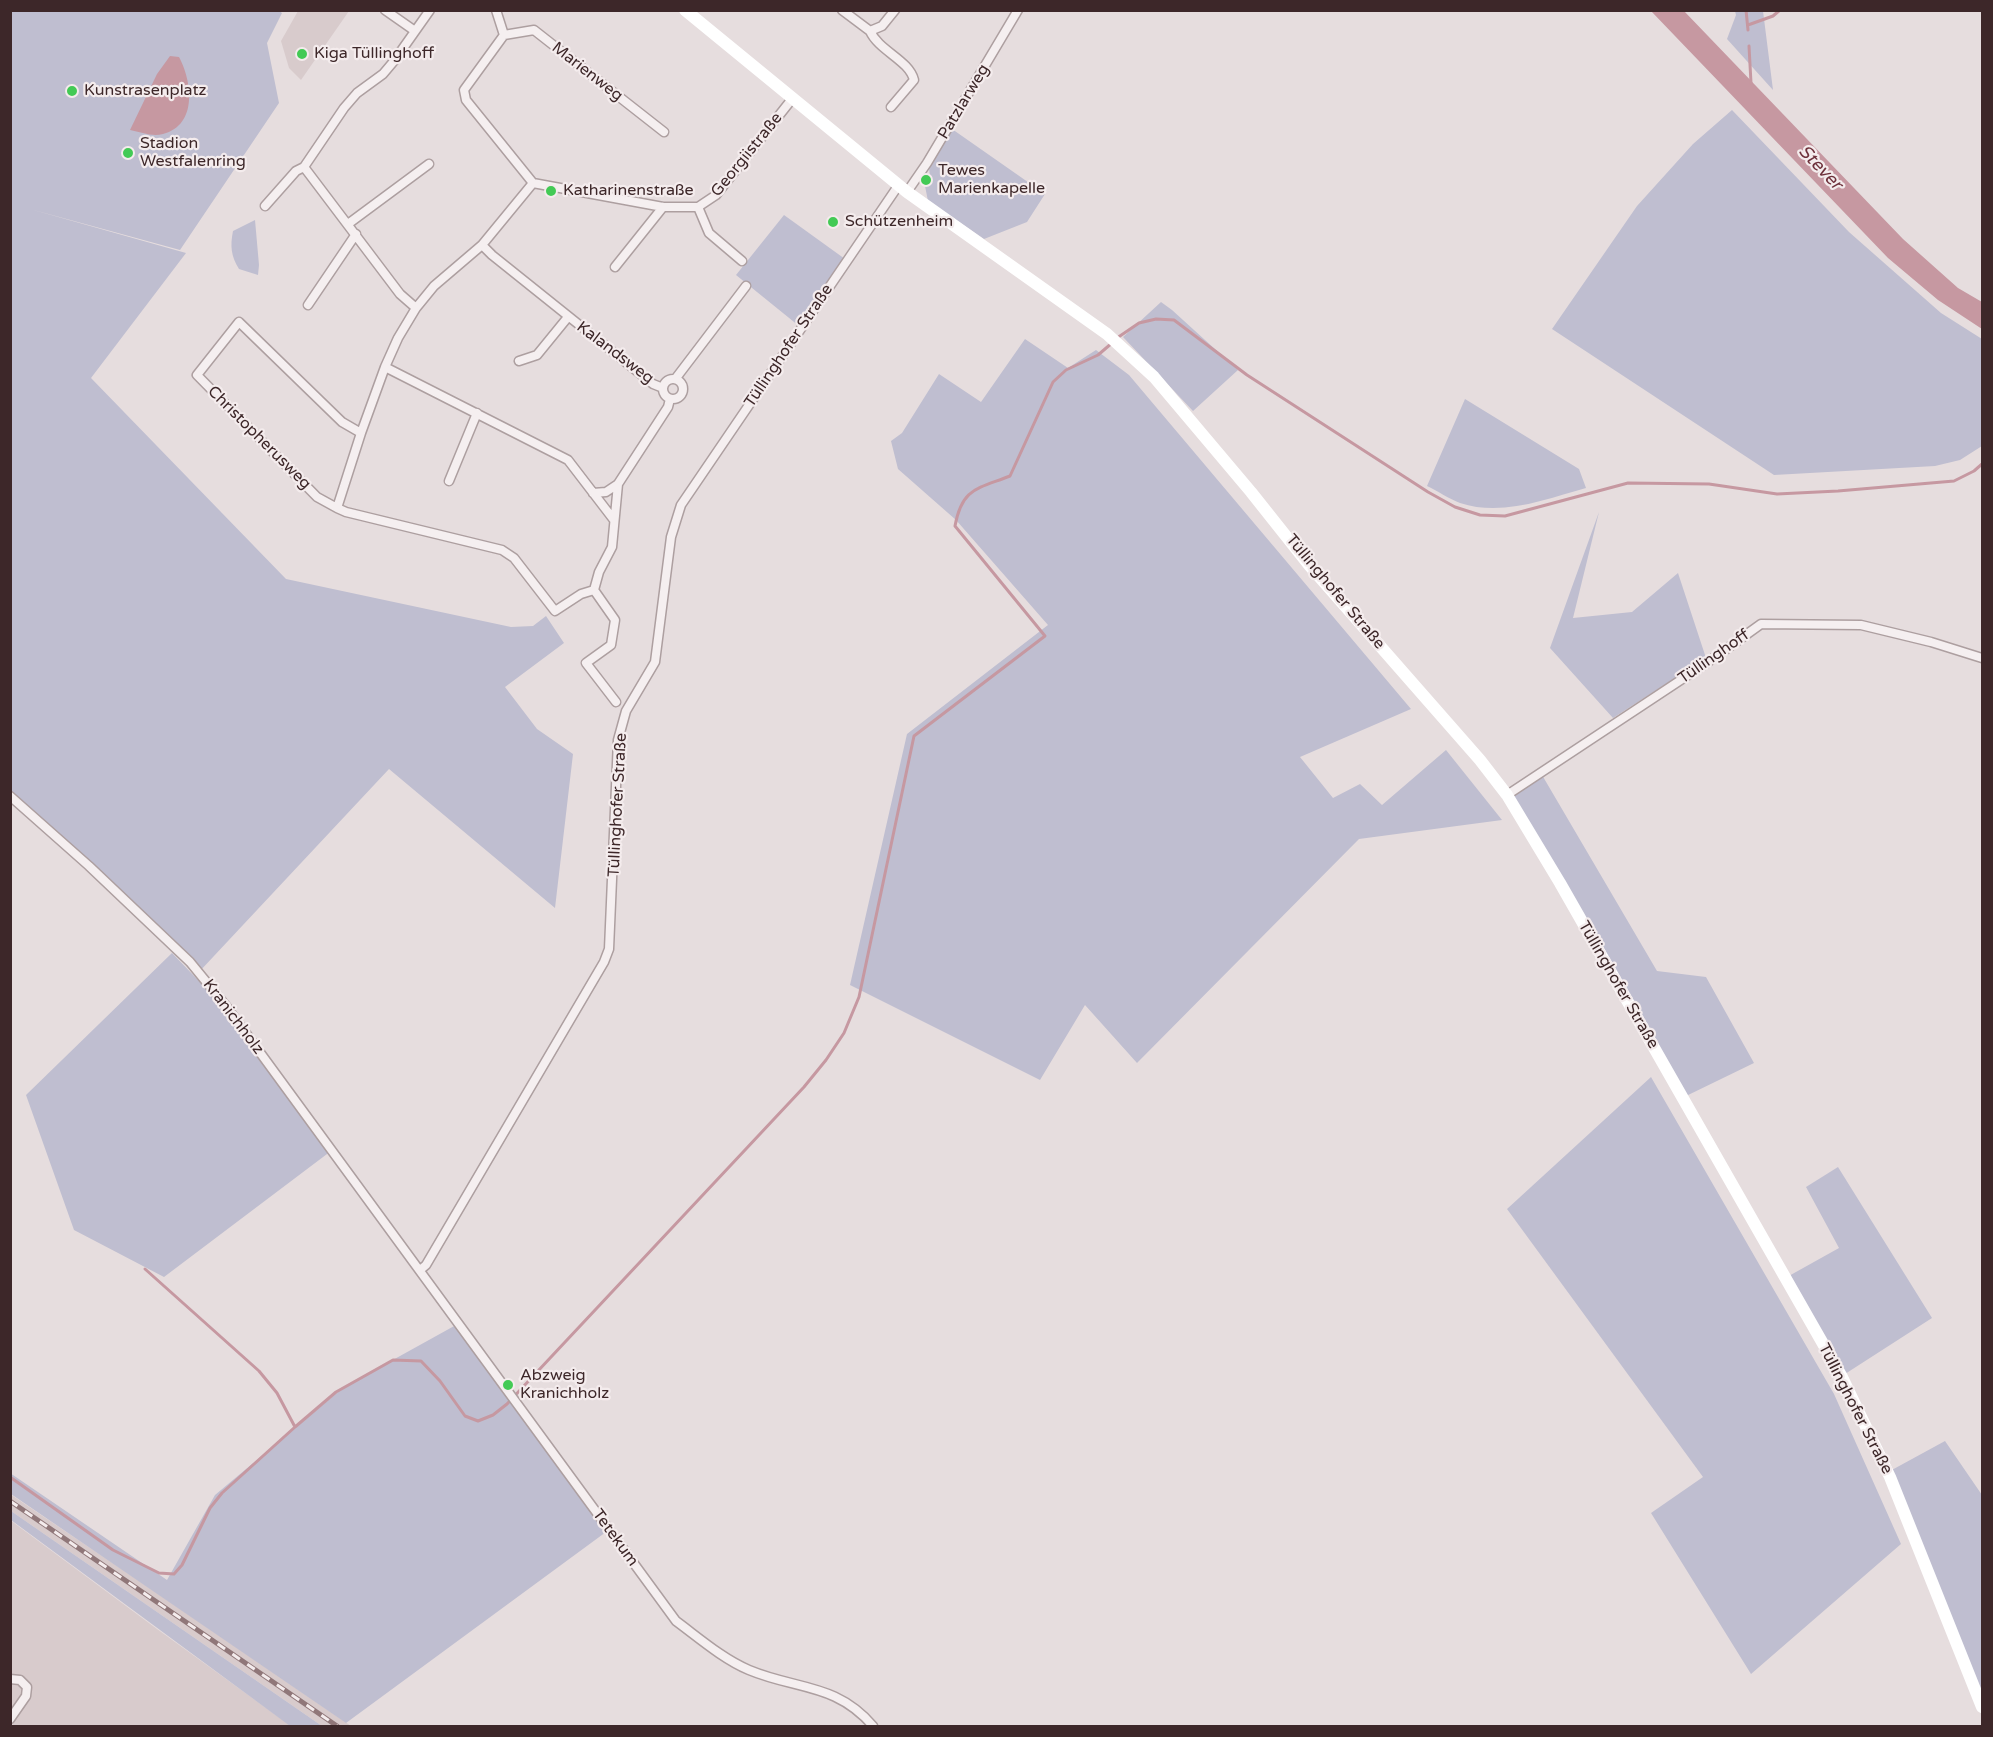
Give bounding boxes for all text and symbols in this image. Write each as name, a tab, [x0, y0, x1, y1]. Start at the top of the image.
street label: Marienweg	[548, 38, 626, 106]
place label: Kiga Tüllinghoff	[314, 44, 434, 64]
marker: Kiga Tüllinghoff	[295, 47, 309, 61]
street label: Patzlarweg	[934, 61, 994, 143]
place label: Kunstrasenplatz	[84, 81, 206, 101]
marker: Kunstrasenplatz	[65, 84, 79, 98]
street label: Georgiistraße	[707, 109, 787, 201]
place label: Stadion Westfalenring	[140, 134, 246, 172]
water label: Stever	[1793, 141, 1847, 195]
marker: Stadion Westfalenring	[121, 146, 135, 160]
place label: Tewes Marienkapelle	[938, 161, 1045, 199]
marker: Tewes Marienkapelle	[919, 173, 933, 187]
place label: Katharinenstraße	[563, 181, 694, 201]
marker: Katharinenstraße	[544, 184, 558, 198]
place label: Schützenheim	[845, 212, 953, 232]
marker: Schützenheim	[826, 215, 840, 229]
street label: Tüllinghofer Straße	[741, 281, 837, 411]
street label: Kalandsweg	[573, 318, 657, 388]
street label: Christopherusweg	[203, 382, 315, 494]
street label: Tüllinghofer Straße	[1281, 531, 1389, 653]
street label: Tüllinghoff	[1675, 626, 1753, 688]
street label: Tüllinghofer Straße	[605, 732, 631, 878]
street label: Tüllinghofer Straße	[1574, 918, 1662, 1052]
street label: Kranichholz	[198, 976, 268, 1058]
street label: Tüllinghofer Straße	[1814, 1340, 1896, 1478]
place label: Abzweig Kranichholz	[520, 1366, 609, 1404]
marker: Abzweig Kranichholz	[501, 1378, 515, 1392]
street label: Tetekum	[588, 1506, 642, 1570]

